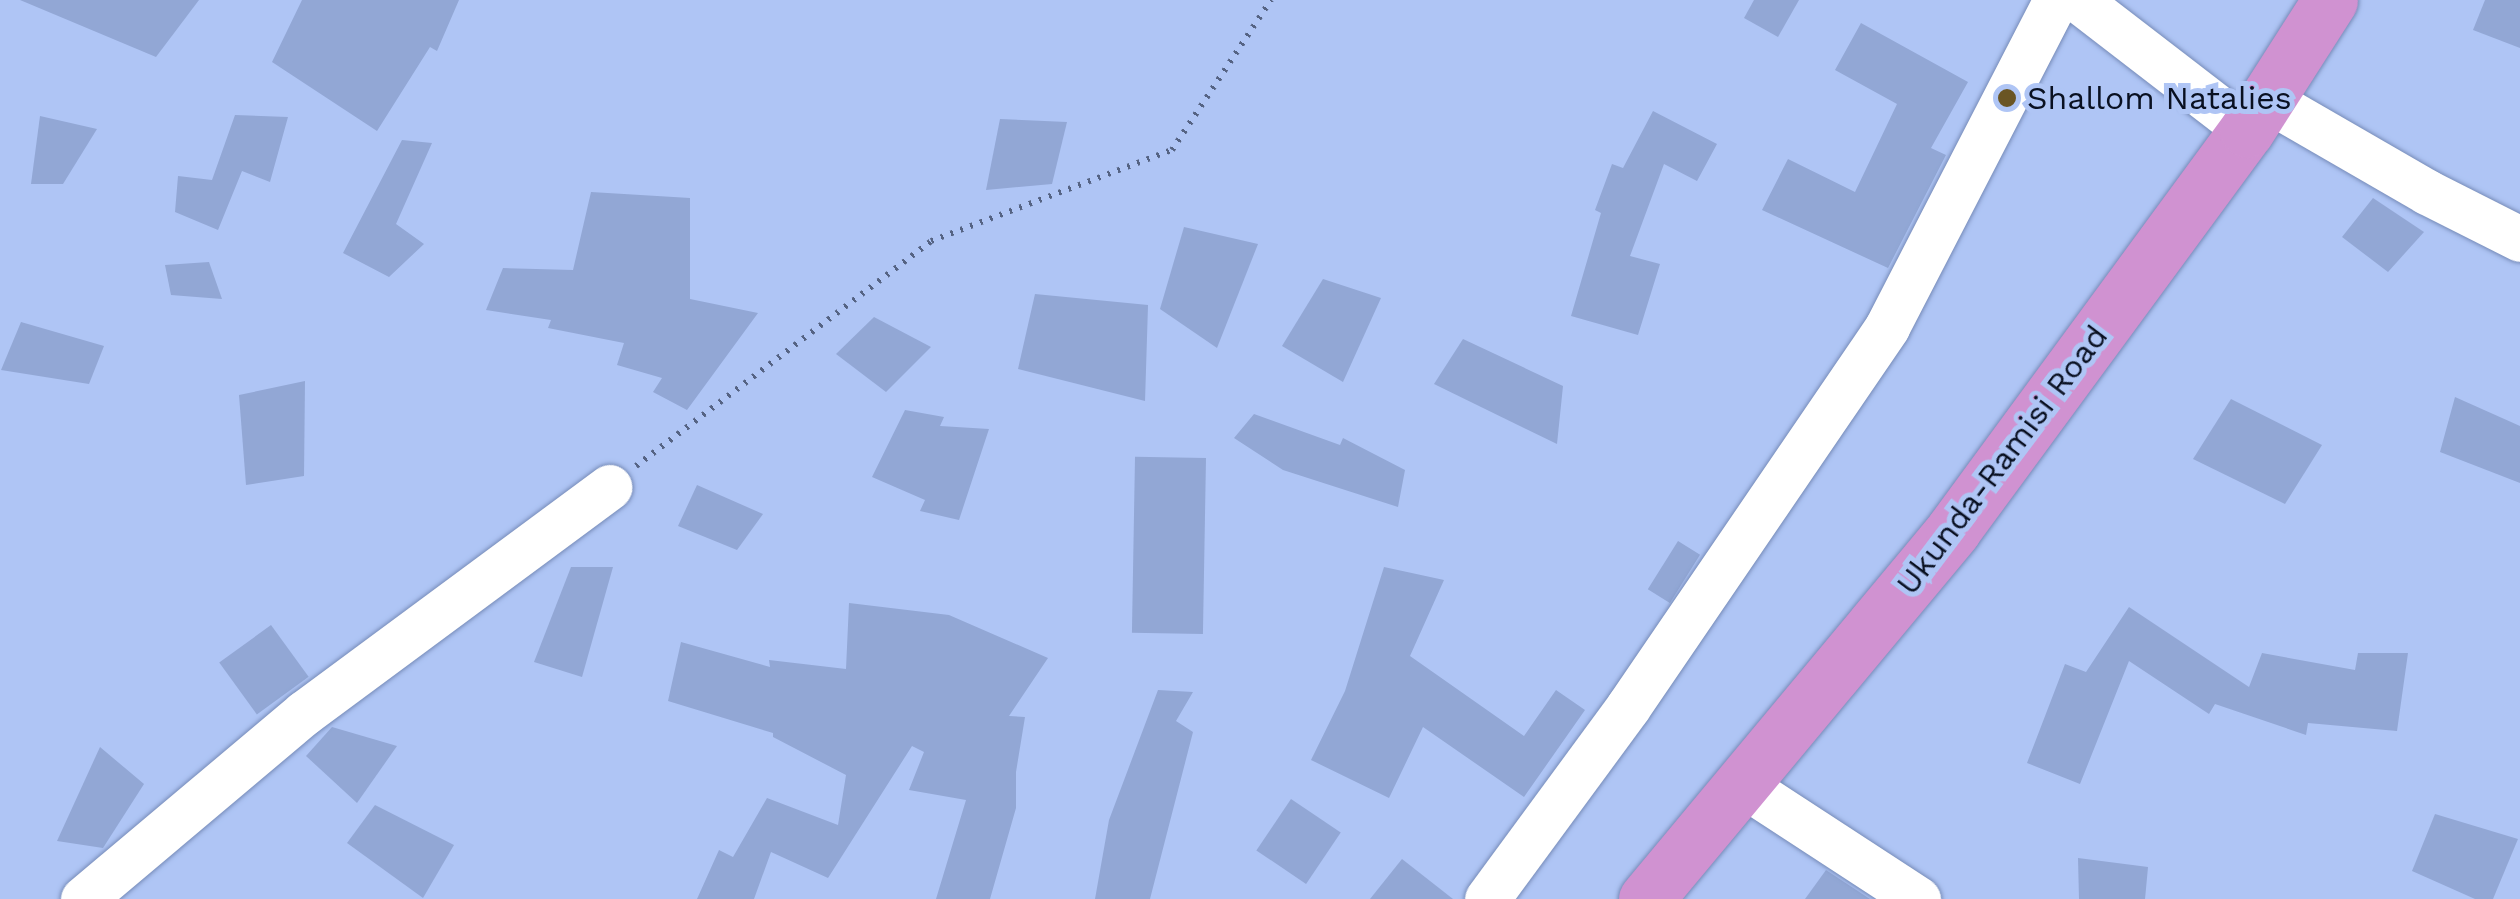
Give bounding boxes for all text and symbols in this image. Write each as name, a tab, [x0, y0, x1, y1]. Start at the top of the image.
place label: Shallom Natalies	[2027, 79, 2292, 117]
marker: Shallom Natalies	[1996, 87, 2018, 109]
street label: Ukunda-Ramisi Road	[1888, 318, 2116, 602]

